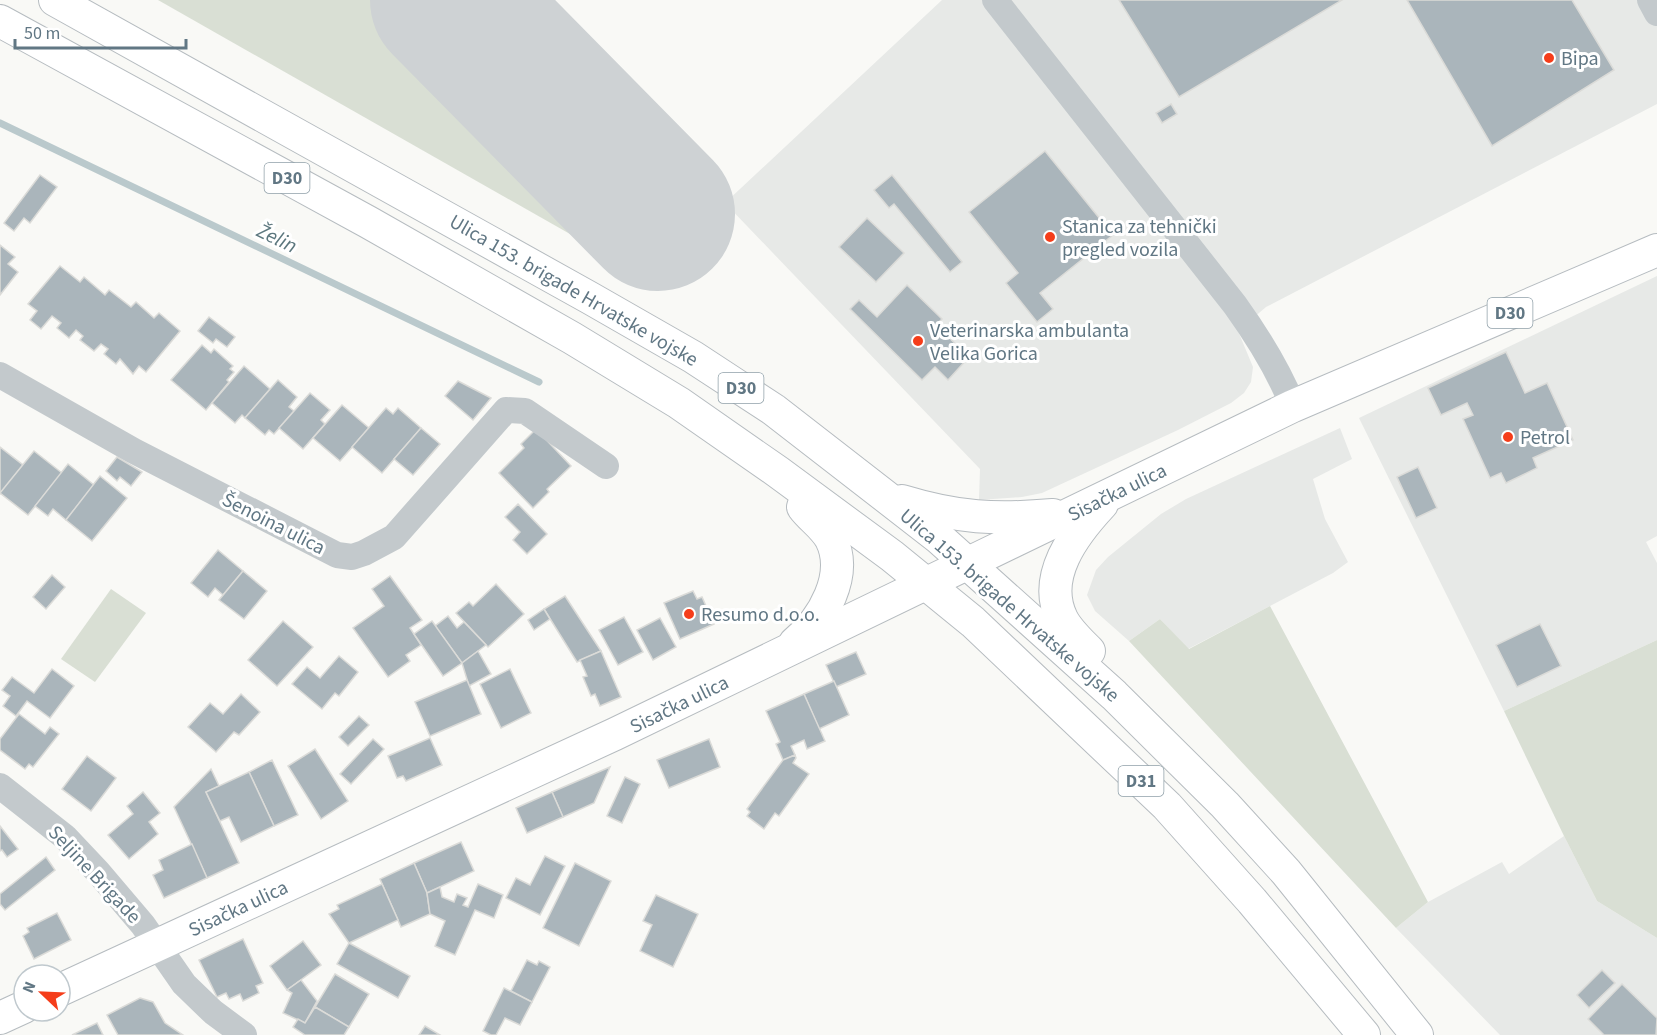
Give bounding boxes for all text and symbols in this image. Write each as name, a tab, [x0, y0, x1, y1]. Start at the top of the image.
scale bar	[15, 12, 186, 50]
text: 50 m	[24, 21, 60, 46]
place label: Bipa	[1561, 45, 1599, 73]
marker: Bipa	[1542, 51, 1556, 65]
road number: D30	[264, 163, 310, 193]
street label: Ulica 153. brigade Hrvatske vojske	[444, 208, 703, 374]
place label: Stanica za tehnički pregled vozila	[1062, 213, 1217, 264]
water label: Želin	[251, 215, 302, 261]
marker: Stanica za tehnički pregled vozila	[1043, 230, 1057, 244]
road number: D30	[1488, 298, 1532, 328]
place label: Veterinarska ambulanta Velika Gorica	[930, 317, 1129, 368]
marker: Veterinarska ambulanta Velika Gorica	[911, 334, 925, 348]
road number: D30	[718, 373, 764, 403]
place label: Petrol	[1520, 424, 1570, 452]
marker: Petrol	[1501, 430, 1515, 444]
street label: Sisačka ulica	[1063, 457, 1172, 529]
street label: Šenoina ulica	[217, 486, 330, 562]
street label: Ulica 153. brigade Hrvatske vojske	[893, 502, 1125, 709]
place label: Resumo d.o.o.	[701, 601, 820, 629]
marker: Resumo d.o.o.	[682, 607, 696, 621]
street label: Sisačka ulica	[625, 669, 734, 741]
road number: D31	[1118, 766, 1164, 796]
street label: Seljine Brigade	[41, 819, 147, 930]
street label: Sisačka ulica	[184, 874, 293, 944]
north arrow	[12, 963, 72, 1023]
text: N	[17, 978, 41, 997]

